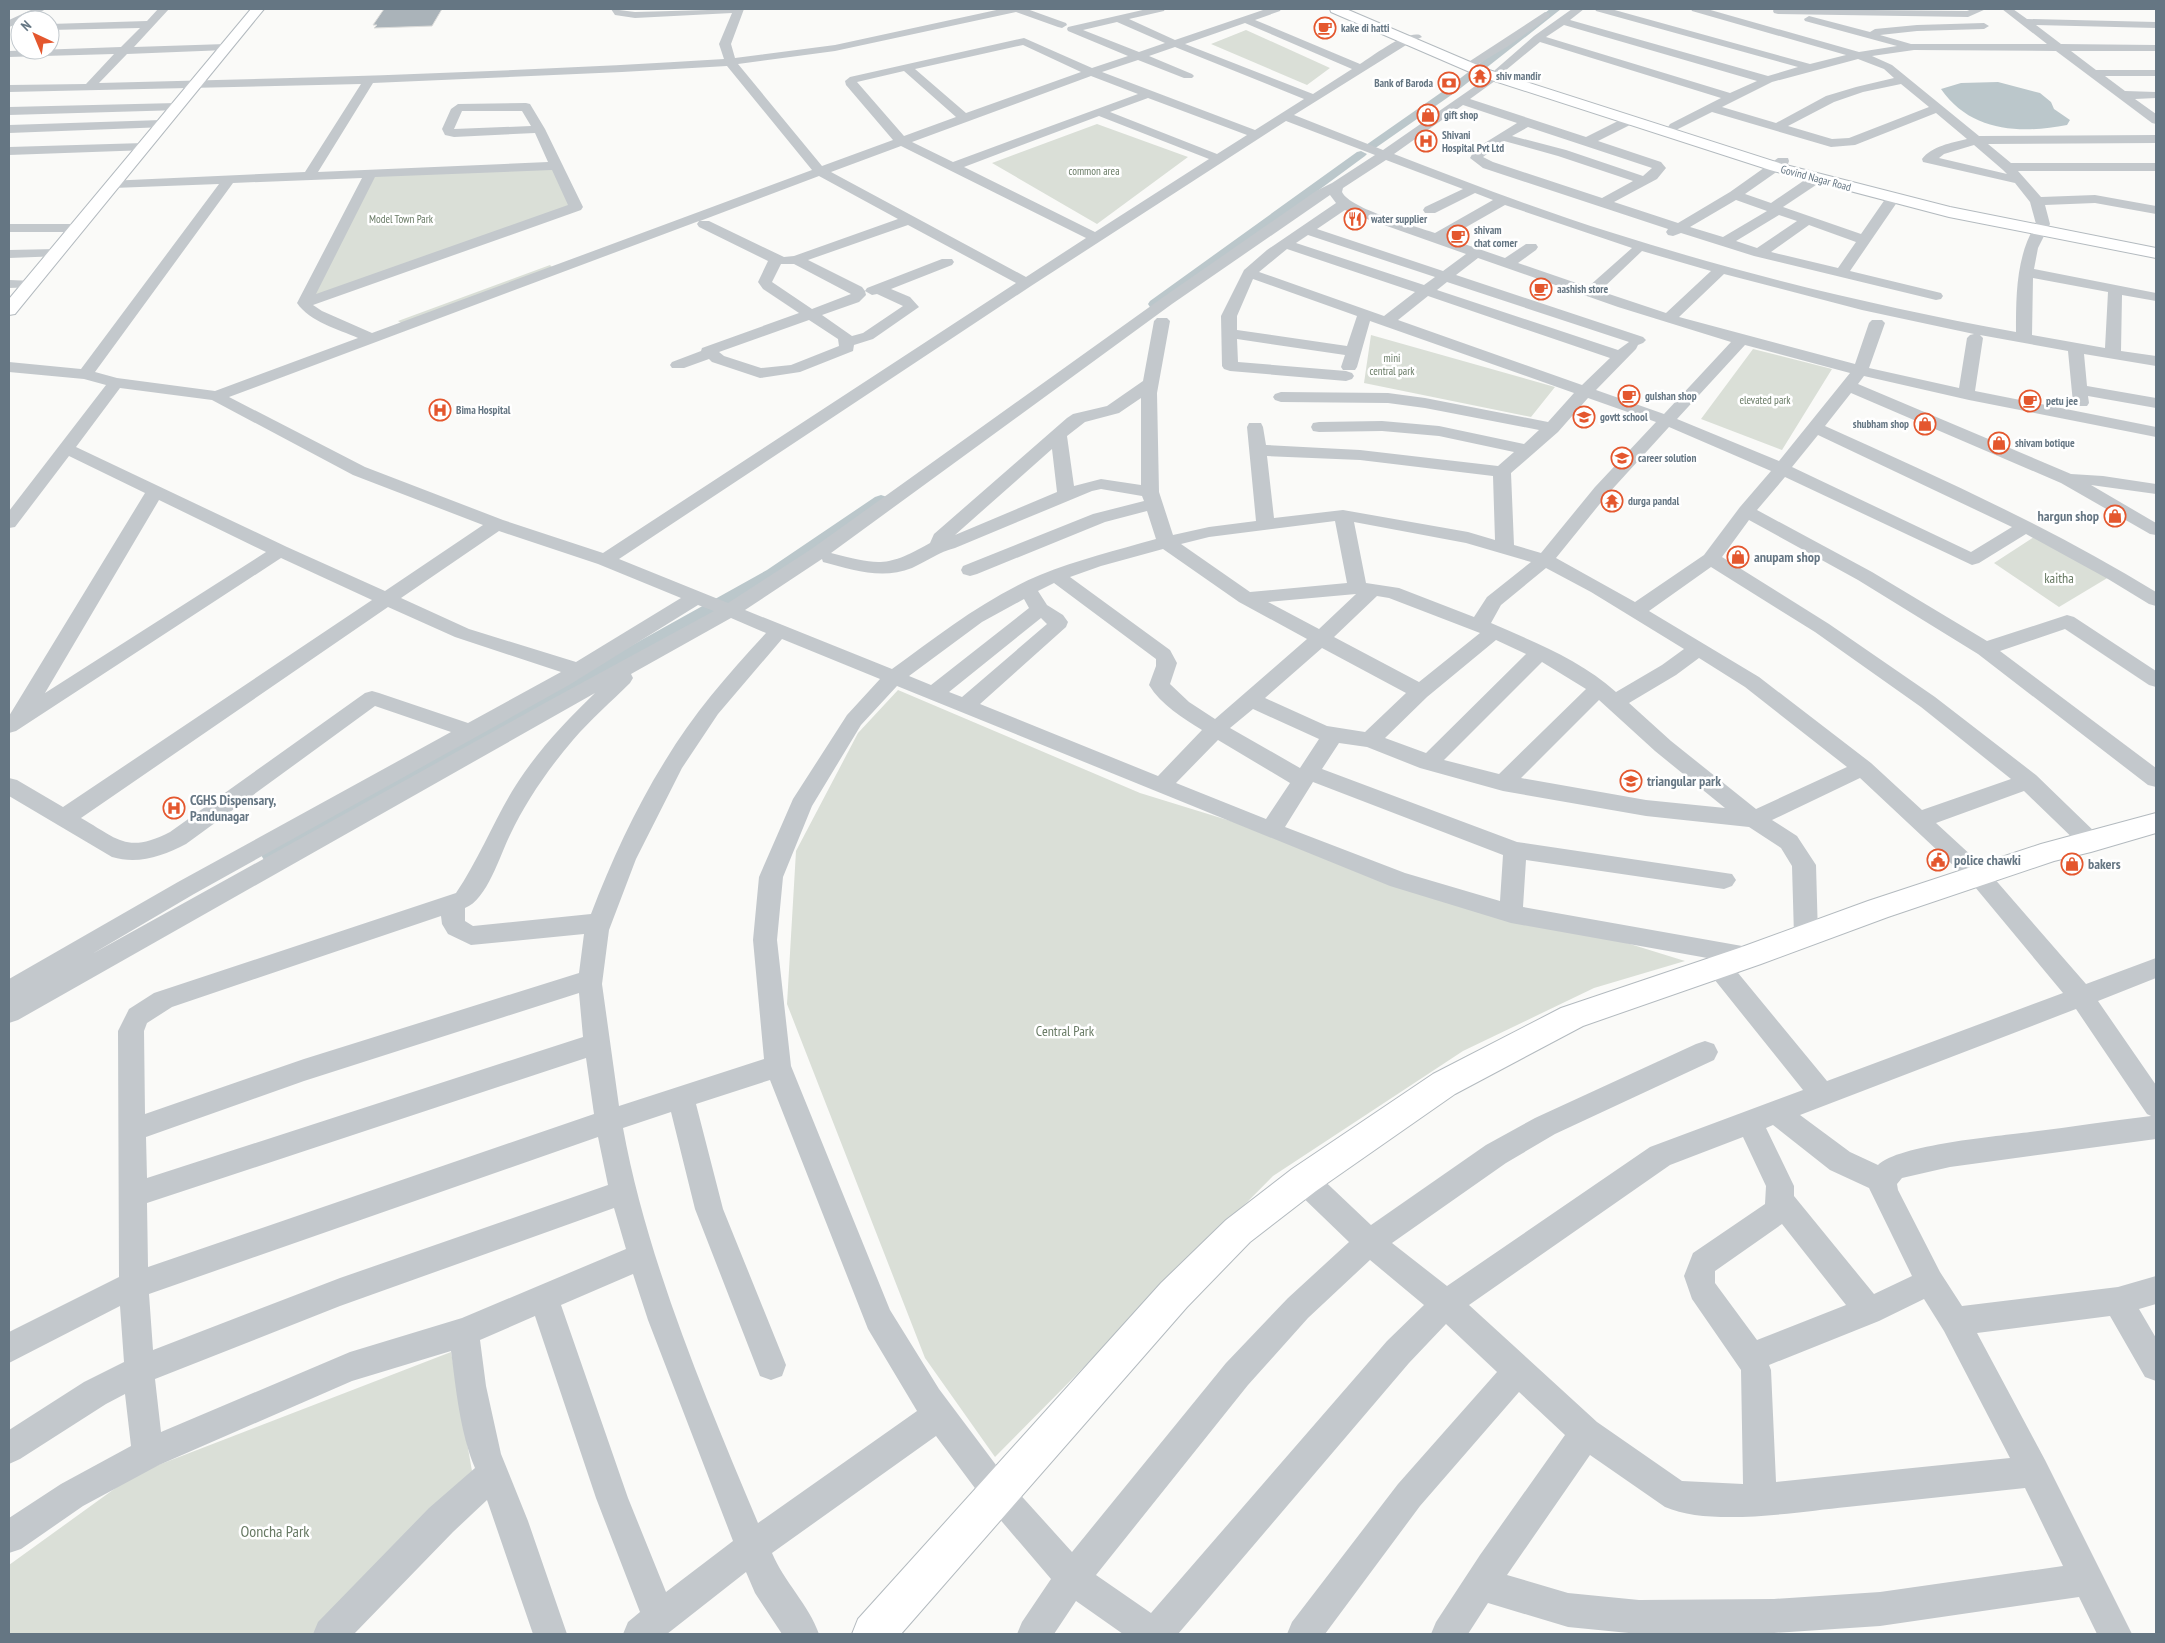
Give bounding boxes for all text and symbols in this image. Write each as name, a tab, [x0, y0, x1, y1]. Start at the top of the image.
north arrow	[10, 10, 60, 60]
cafe icon: kake di hatti	[1313, 16, 1337, 40]
text: N	[17, 17, 35, 35]
place label: kake di hatti	[1341, 21, 1390, 35]
temple icon: shiv mandir	[1468, 64, 1492, 88]
place label: shiv mandir	[1496, 69, 1542, 83]
bank icon: Bank of Baroda	[1437, 71, 1461, 95]
place label: Bank of Baroda	[1374, 76, 1433, 90]
shop icon: gift shop	[1416, 103, 1440, 127]
place label: gift shop	[1444, 108, 1478, 122]
place label: Shivani Hospital Pvt Ltd	[1442, 128, 1504, 155]
hospital icon: Shivani Hospital Pvt Ltd	[1414, 129, 1438, 153]
street label: Govind Nagar Road	[1779, 162, 1853, 194]
park label: common area	[1068, 164, 1120, 178]
restaurant icon: water supplier	[1343, 207, 1367, 231]
park label: Model Town Park	[369, 212, 434, 226]
place label: water supplier	[1370, 212, 1428, 226]
place label: shivam chat corner	[1474, 223, 1518, 250]
cafe icon: shivam chat corner	[1446, 224, 1470, 248]
cafe icon: aashish store	[1529, 277, 1553, 301]
place label: aashish store	[1557, 282, 1609, 296]
park label: mini central park	[1370, 351, 1415, 378]
cafe icon: gulshan shop	[1617, 384, 1641, 408]
place label: gulshan shop	[1645, 389, 1697, 403]
cafe icon: petu jee	[2018, 389, 2042, 413]
park label: elevated park	[1739, 393, 1791, 407]
place label: petu jee	[2046, 394, 2078, 408]
hospital icon: Bima Hospital	[428, 398, 452, 422]
place label: Bima Hospital	[456, 403, 511, 417]
school or university icon: govtt school	[1572, 405, 1596, 429]
place label: govtt school	[1600, 410, 1648, 424]
shop icon: shubham shop	[1913, 412, 1937, 436]
place label: shubham shop	[1853, 417, 1909, 431]
shop icon: shivam botique	[1987, 431, 2011, 455]
place label: shivam botique	[2015, 436, 2075, 450]
school or university icon: career solution	[1610, 446, 1634, 470]
place label: career solution	[1638, 451, 1696, 465]
temple icon: durga pandal	[1600, 489, 1624, 513]
place label: durga pandal	[1628, 494, 1680, 508]
shop icon: hargun shop	[2103, 504, 2127, 528]
place label: hargun shop	[2038, 507, 2099, 525]
shop icon: anupam shop	[1726, 545, 1750, 569]
place label: anupam shop	[1754, 548, 1820, 566]
park label: kaitha	[2044, 569, 2074, 587]
school or university icon: triangular park	[1619, 769, 1643, 793]
place label: triangular park	[1647, 772, 1721, 790]
place label: CGHS Dispensary, Pandunagar	[190, 791, 276, 825]
hospital icon: CGHS Dispensary, Pandunagar	[162, 796, 186, 820]
public building icon: police chawki	[1926, 848, 1950, 872]
place label: police chawki	[1954, 851, 2021, 869]
shop icon: bakers	[2060, 852, 2084, 876]
place label: bakers	[2088, 855, 2121, 873]
park label: Central Park	[1036, 1022, 1095, 1040]
park label: Ooncha Park	[240, 1521, 310, 1541]

